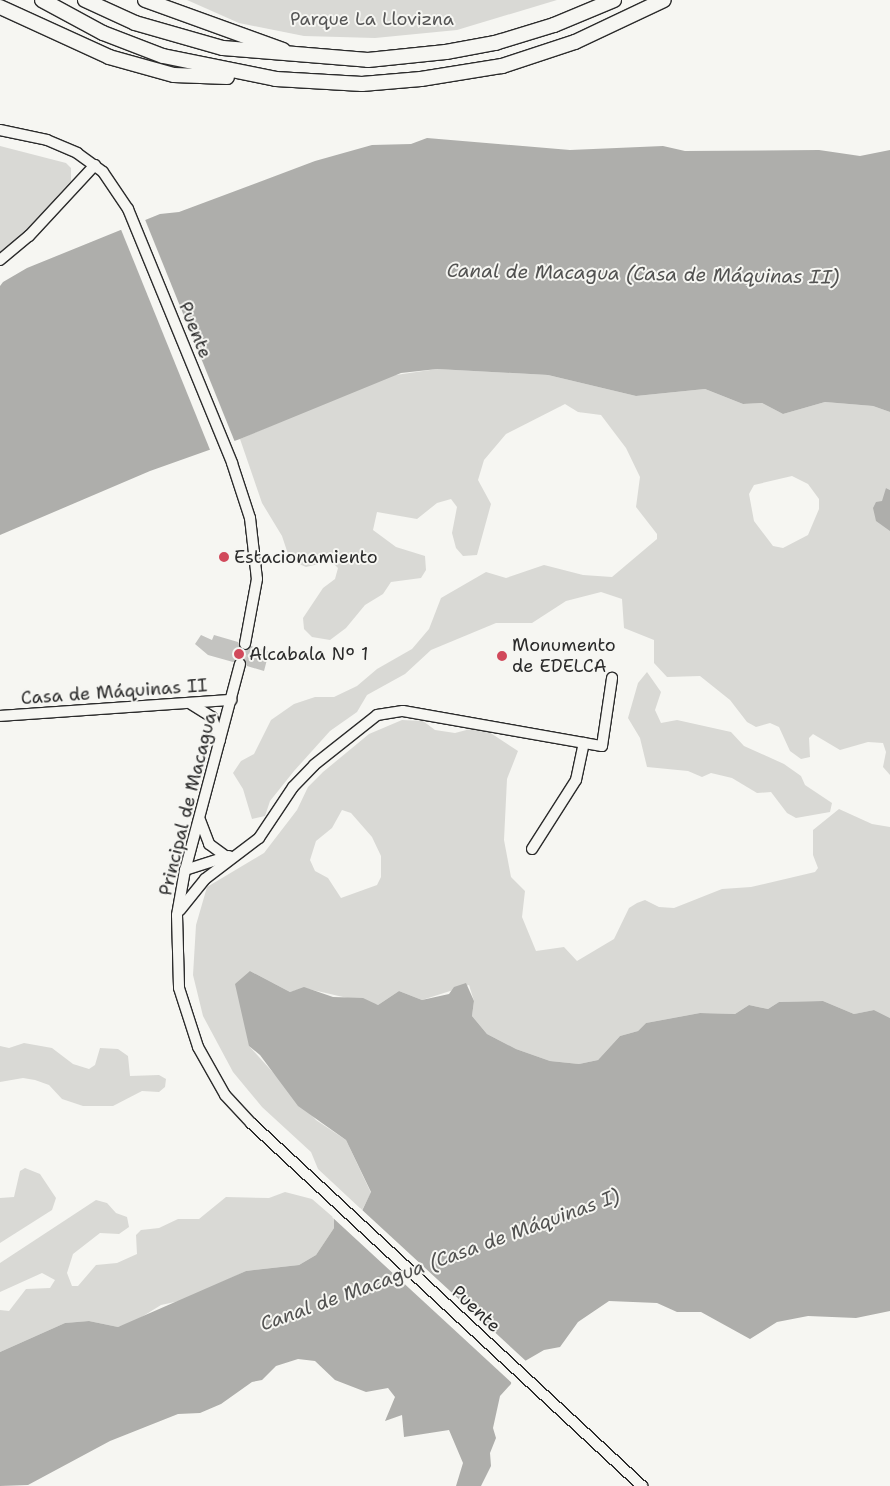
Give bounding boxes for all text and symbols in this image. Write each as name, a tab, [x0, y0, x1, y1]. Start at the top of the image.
park label: Parque La Llovizna	[290, 8, 454, 30]
water label: Canal de Macagua (Casa de Máquinas II)	[446, 259, 840, 289]
street label: Puente	[174, 299, 216, 361]
place label: Estacionamiento	[234, 546, 378, 568]
marker: Estacionamiento	[218, 551, 230, 563]
place label: Monumento de EDELCA	[512, 635, 616, 678]
place label: Alcabala Nº 1	[249, 643, 369, 665]
marker: Alcabala Nº 1	[233, 648, 245, 660]
marker: Monumento de EDELCA	[496, 650, 508, 662]
street label: Casa de Máquinas II	[20, 675, 208, 709]
street label: Principal de Macagua	[155, 710, 221, 898]
water label: Canal de Macagua (Casa de Máquinas I)	[257, 1184, 623, 1336]
street label: Puente	[447, 1281, 505, 1337]

